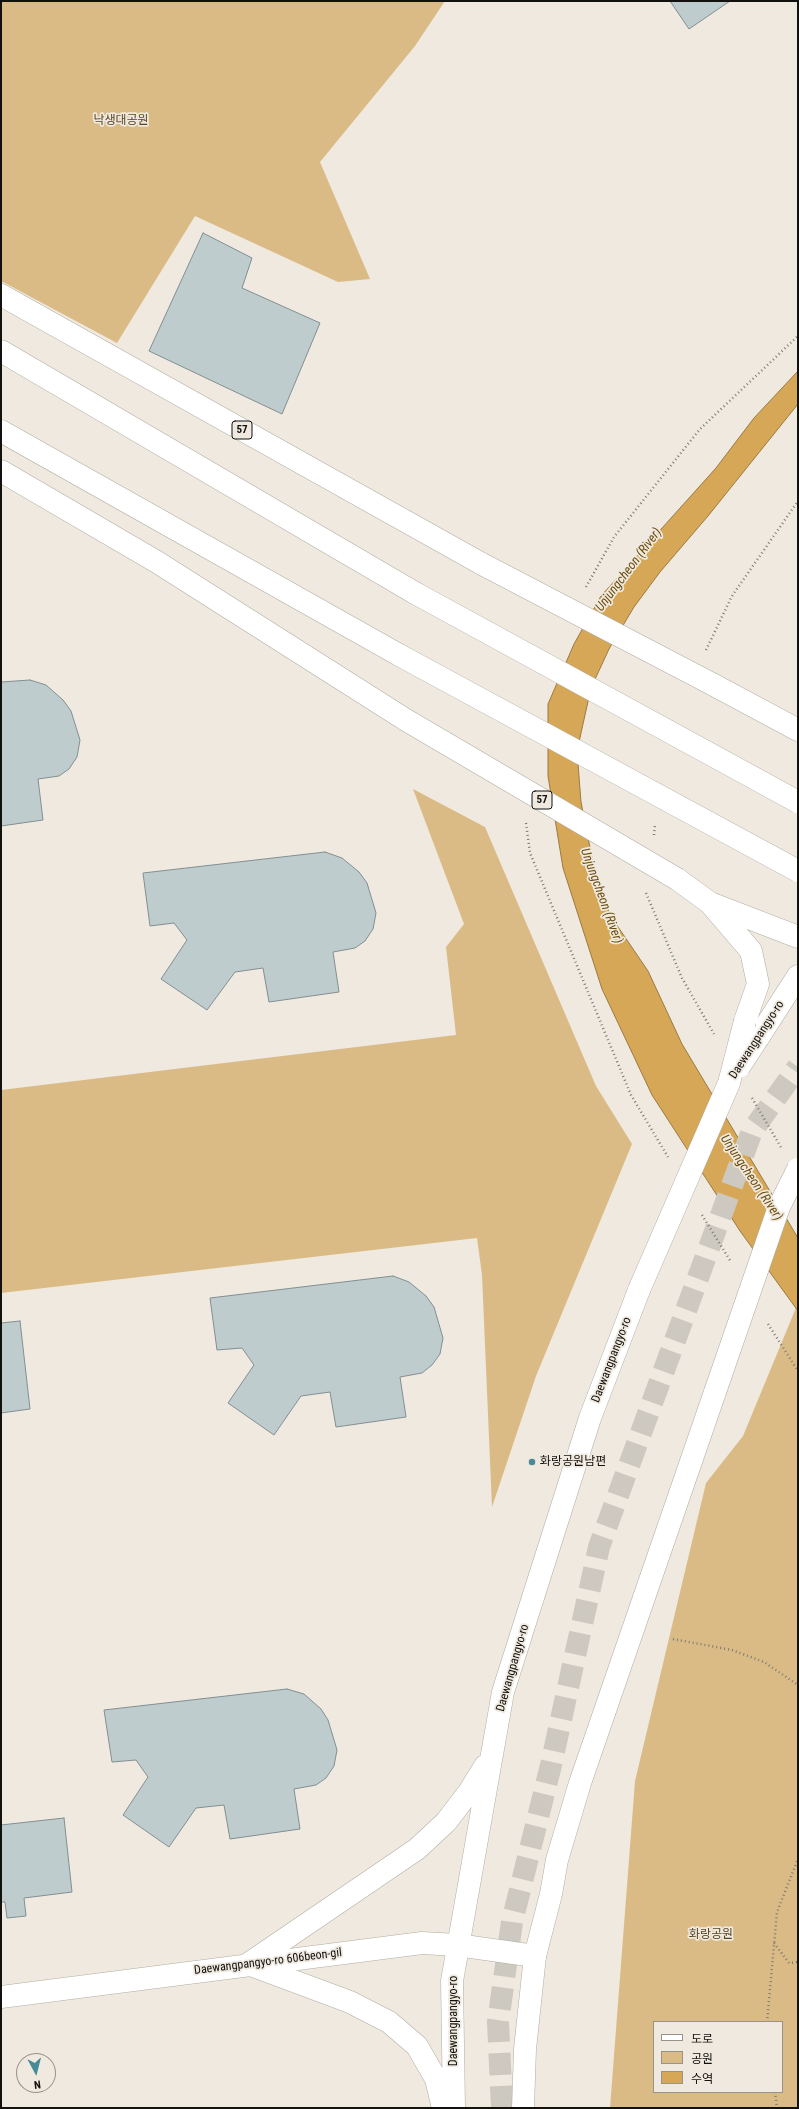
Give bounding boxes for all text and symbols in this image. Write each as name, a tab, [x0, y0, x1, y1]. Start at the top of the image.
park label: 낙생대공원	[93, 114, 149, 128]
road number: 57	[232, 421, 252, 439]
water label: Unjungcheon (River)	[593, 525, 665, 615]
road number: 57	[532, 791, 552, 809]
water label: Unjungcheon (River)	[577, 846, 625, 946]
street label: Daewangpangyo-ro	[726, 998, 788, 1082]
water label: Unjungcheon (River)	[716, 1132, 786, 1224]
street label: Daewangpangyo-ro	[589, 1315, 635, 1405]
place label: 화랑공원남편	[540, 1455, 606, 1469]
marker: 화랑공원남편	[527, 1457, 537, 1467]
street label: Daewangpangyo-ro	[494, 1623, 532, 1713]
park label: 화랑공원	[689, 1928, 733, 1942]
street label: Daewangpangyo-ro 606beon-gil	[193, 1946, 343, 1978]
street label: Daewangpangyo-ro	[447, 1976, 461, 2066]
legend	[653, 2021, 783, 2093]
text: 도로	[691, 2032, 713, 2046]
text: 공원	[691, 2052, 713, 2066]
north arrow	[16, 2053, 56, 2093]
text: 수역	[691, 2072, 713, 2086]
text: N	[33, 2078, 42, 2091]

